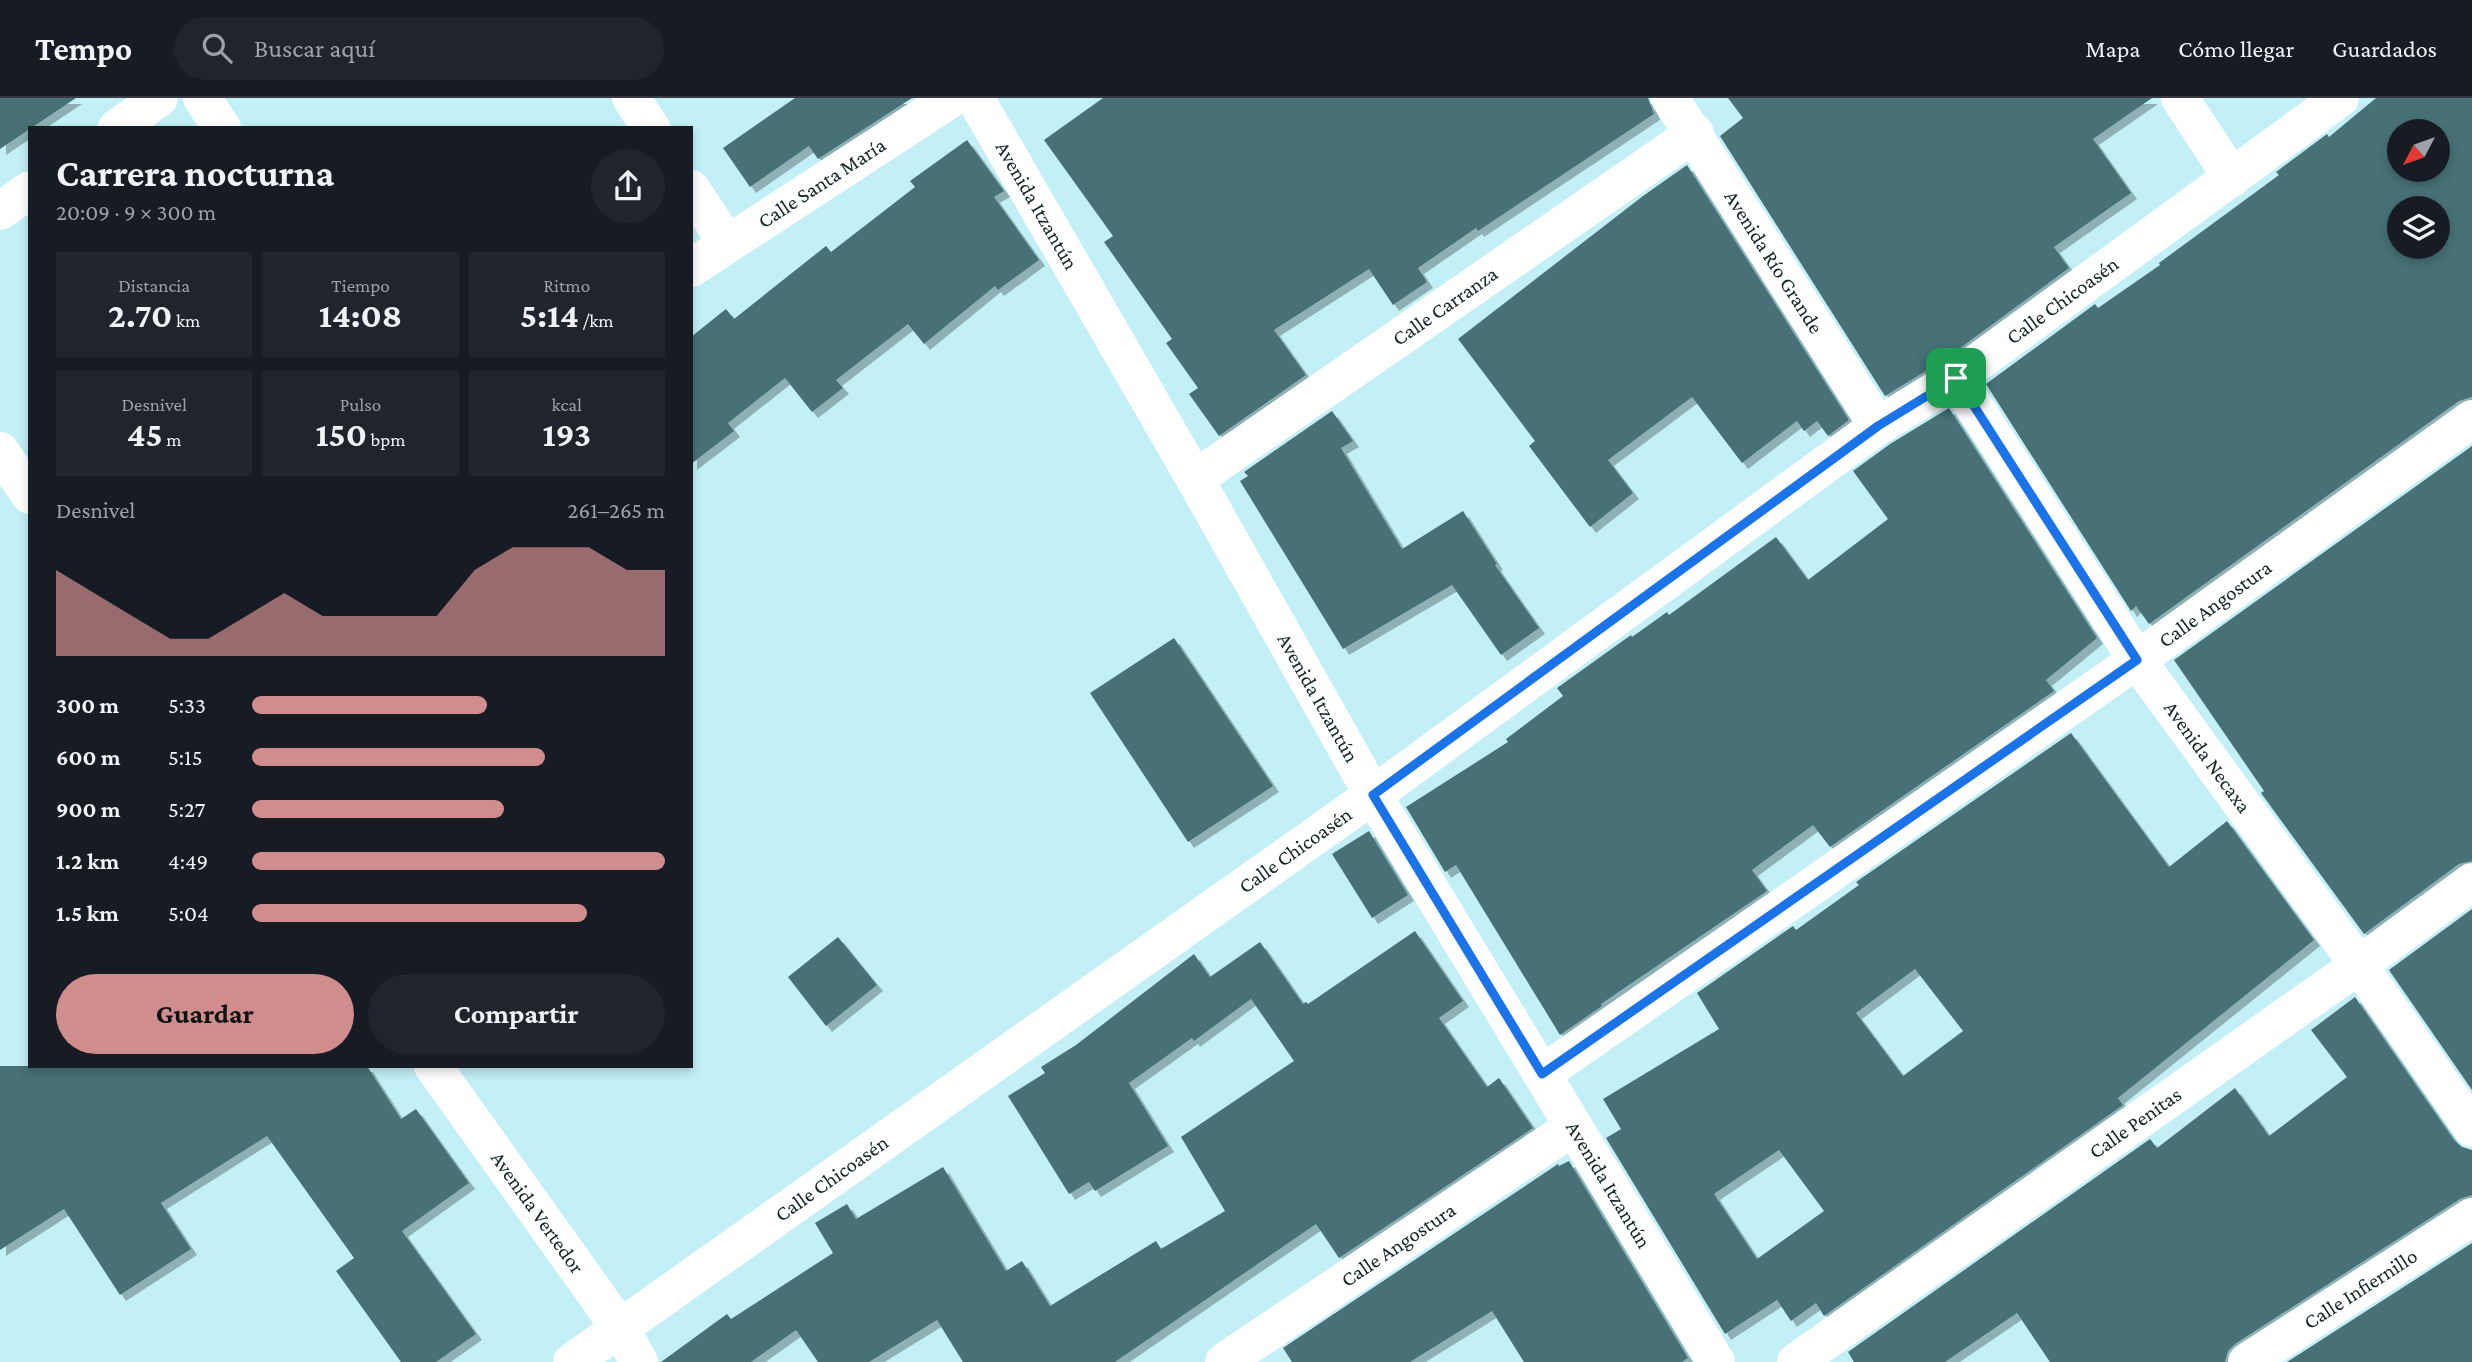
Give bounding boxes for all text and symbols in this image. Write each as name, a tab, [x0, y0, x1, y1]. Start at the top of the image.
search box	[174, 17, 664, 80]
icon: search	[198, 29, 236, 67]
text: Tempo	[35, 30, 132, 67]
text: Buscar aquí	[254, 34, 375, 63]
text: Mapa	[2086, 35, 2140, 62]
text: Cómo llegar	[2178, 35, 2294, 62]
text: Guardados	[2332, 35, 2437, 62]
north arrow	[2387, 119, 2450, 182]
map controls	[2387, 119, 2450, 259]
street label: Calle Santa María	[753, 132, 890, 233]
street label: Avenida Itzantún	[991, 137, 1083, 274]
button: share	[591, 149, 665, 223]
text: Carrera nocturna	[56, 152, 334, 194]
street label: Avenida Río Grande	[1720, 186, 1828, 338]
button: layers	[2387, 196, 2450, 259]
text: 20:09 · 9 × 300 m	[56, 199, 216, 225]
street label: Calle Chicoasén	[2002, 252, 2123, 349]
street label: Calle Carranza	[1388, 261, 1502, 351]
text: Distancia	[118, 275, 190, 296]
text: Tiempo	[331, 275, 390, 296]
text: Ritmo	[544, 275, 590, 296]
text: 2.70	[108, 296, 172, 335]
text: 14:08	[319, 296, 402, 335]
text: 5:14	[520, 296, 579, 335]
text: km	[172, 310, 200, 331]
text: /km	[579, 310, 614, 331]
pin	[1926, 348, 1986, 408]
icon: arrive	[1937, 359, 1975, 397]
text: Desnivel	[121, 394, 187, 415]
text: Pulso	[340, 394, 381, 415]
text: kcal	[552, 394, 582, 415]
text: 45	[127, 415, 163, 454]
text: 150	[315, 415, 367, 454]
text: 193	[542, 415, 591, 454]
text: m	[163, 429, 182, 450]
text: bpm	[367, 429, 406, 450]
text: Desnivel	[56, 497, 135, 523]
text: 261–265 m	[568, 497, 665, 523]
street label: Calle Angostura	[2154, 555, 2276, 652]
street label: Avenida Itzantún	[1272, 629, 1364, 766]
text: 300 m	[56, 692, 119, 718]
text: 5:33	[168, 692, 206, 718]
street label: Avenida Necaxa	[2159, 696, 2256, 818]
text: 600 m	[56, 744, 120, 770]
text: 5:15	[168, 744, 203, 770]
text: 900 m	[56, 796, 120, 822]
text: 5:27	[168, 796, 205, 822]
street label: Calle Chicoasén	[1234, 802, 1356, 898]
text: 1.2 km	[56, 848, 119, 874]
text: 4:49	[168, 848, 208, 874]
text: 1.5 km	[56, 900, 119, 926]
text: 5:04	[168, 900, 209, 926]
button: Guardar	[56, 974, 354, 1054]
button: Compartir	[368, 974, 665, 1054]
street label: Calle Penitas	[2084, 1082, 2186, 1164]
street label: Avenida Itzantún	[1561, 1117, 1656, 1253]
street label: Calle Chicoasén	[770, 1130, 893, 1226]
street label: Avenida Vertedor	[486, 1147, 590, 1279]
street label: Calle Angostura	[1336, 1197, 1460, 1292]
street label: Calle Infiernillo	[2299, 1244, 2422, 1334]

